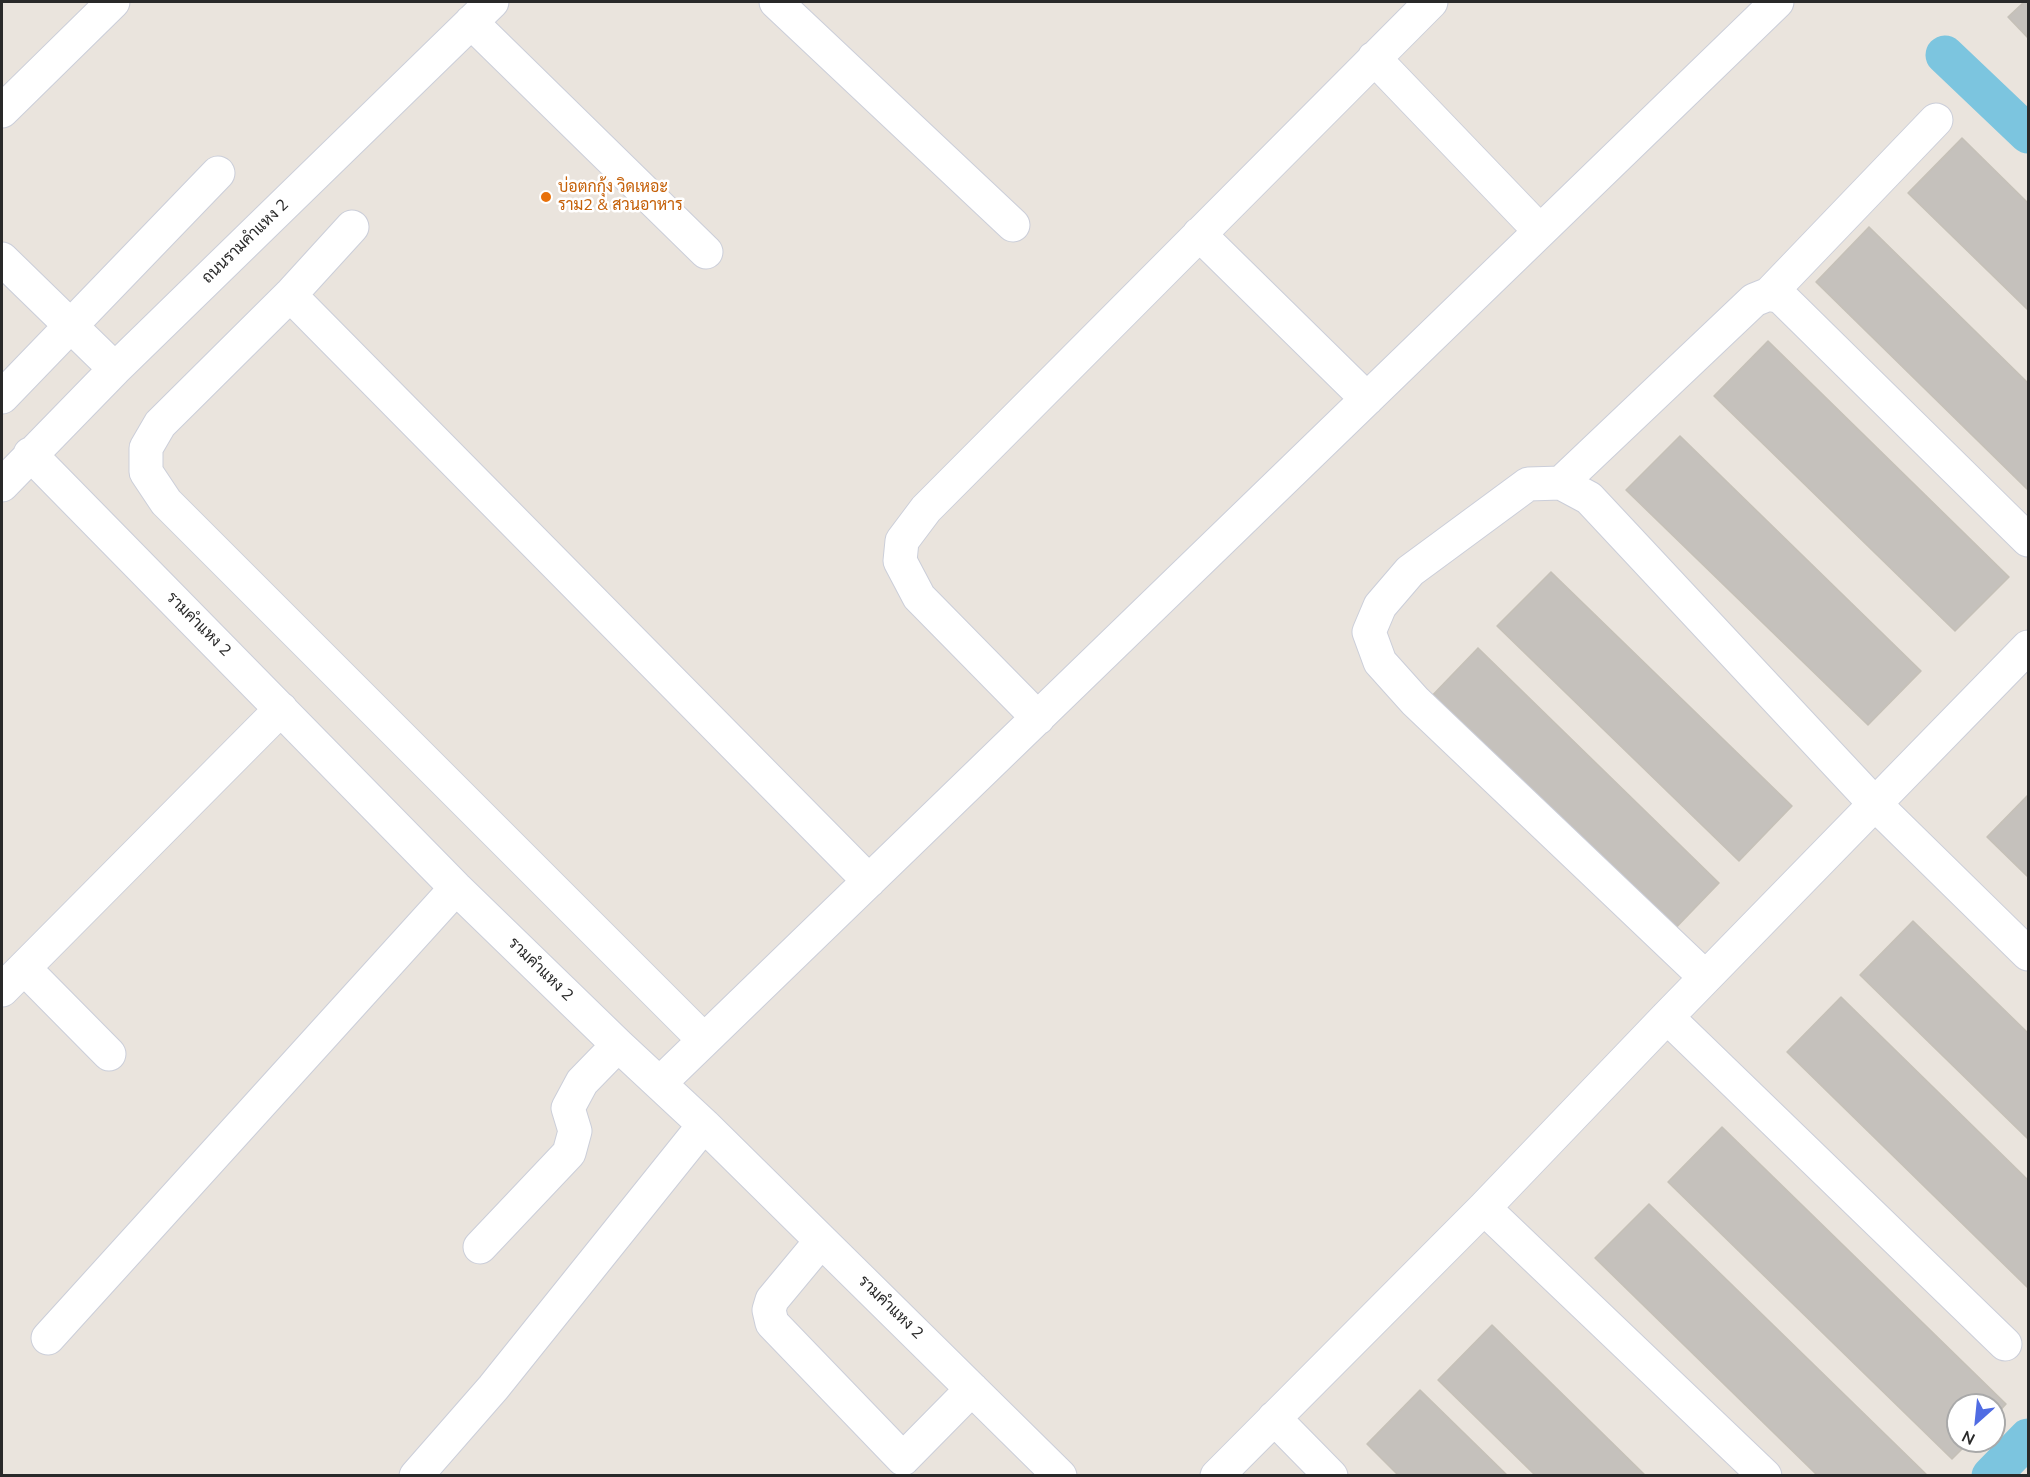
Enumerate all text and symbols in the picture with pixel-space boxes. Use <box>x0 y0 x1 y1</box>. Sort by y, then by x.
place label: บ่อตกกุ้ง วิดเหอะ ราม2 & สวนอาหาร <box>558 178 683 216</box>
marker: บ่อตกกุ้ง วิดเหอะ ราม2 & สวนอาหาร <box>539 190 553 204</box>
street label: ถนนรามคำแหง 2 <box>199 196 293 288</box>
street label: รามคำแหง 2 <box>162 589 234 661</box>
street label: รามคำแหง 2 <box>503 934 577 1006</box>
street label: รามคำแหง 2 <box>853 1272 927 1344</box>
north arrow <box>1946 1393 2006 1453</box>
text: N <box>1958 1425 1979 1450</box>

